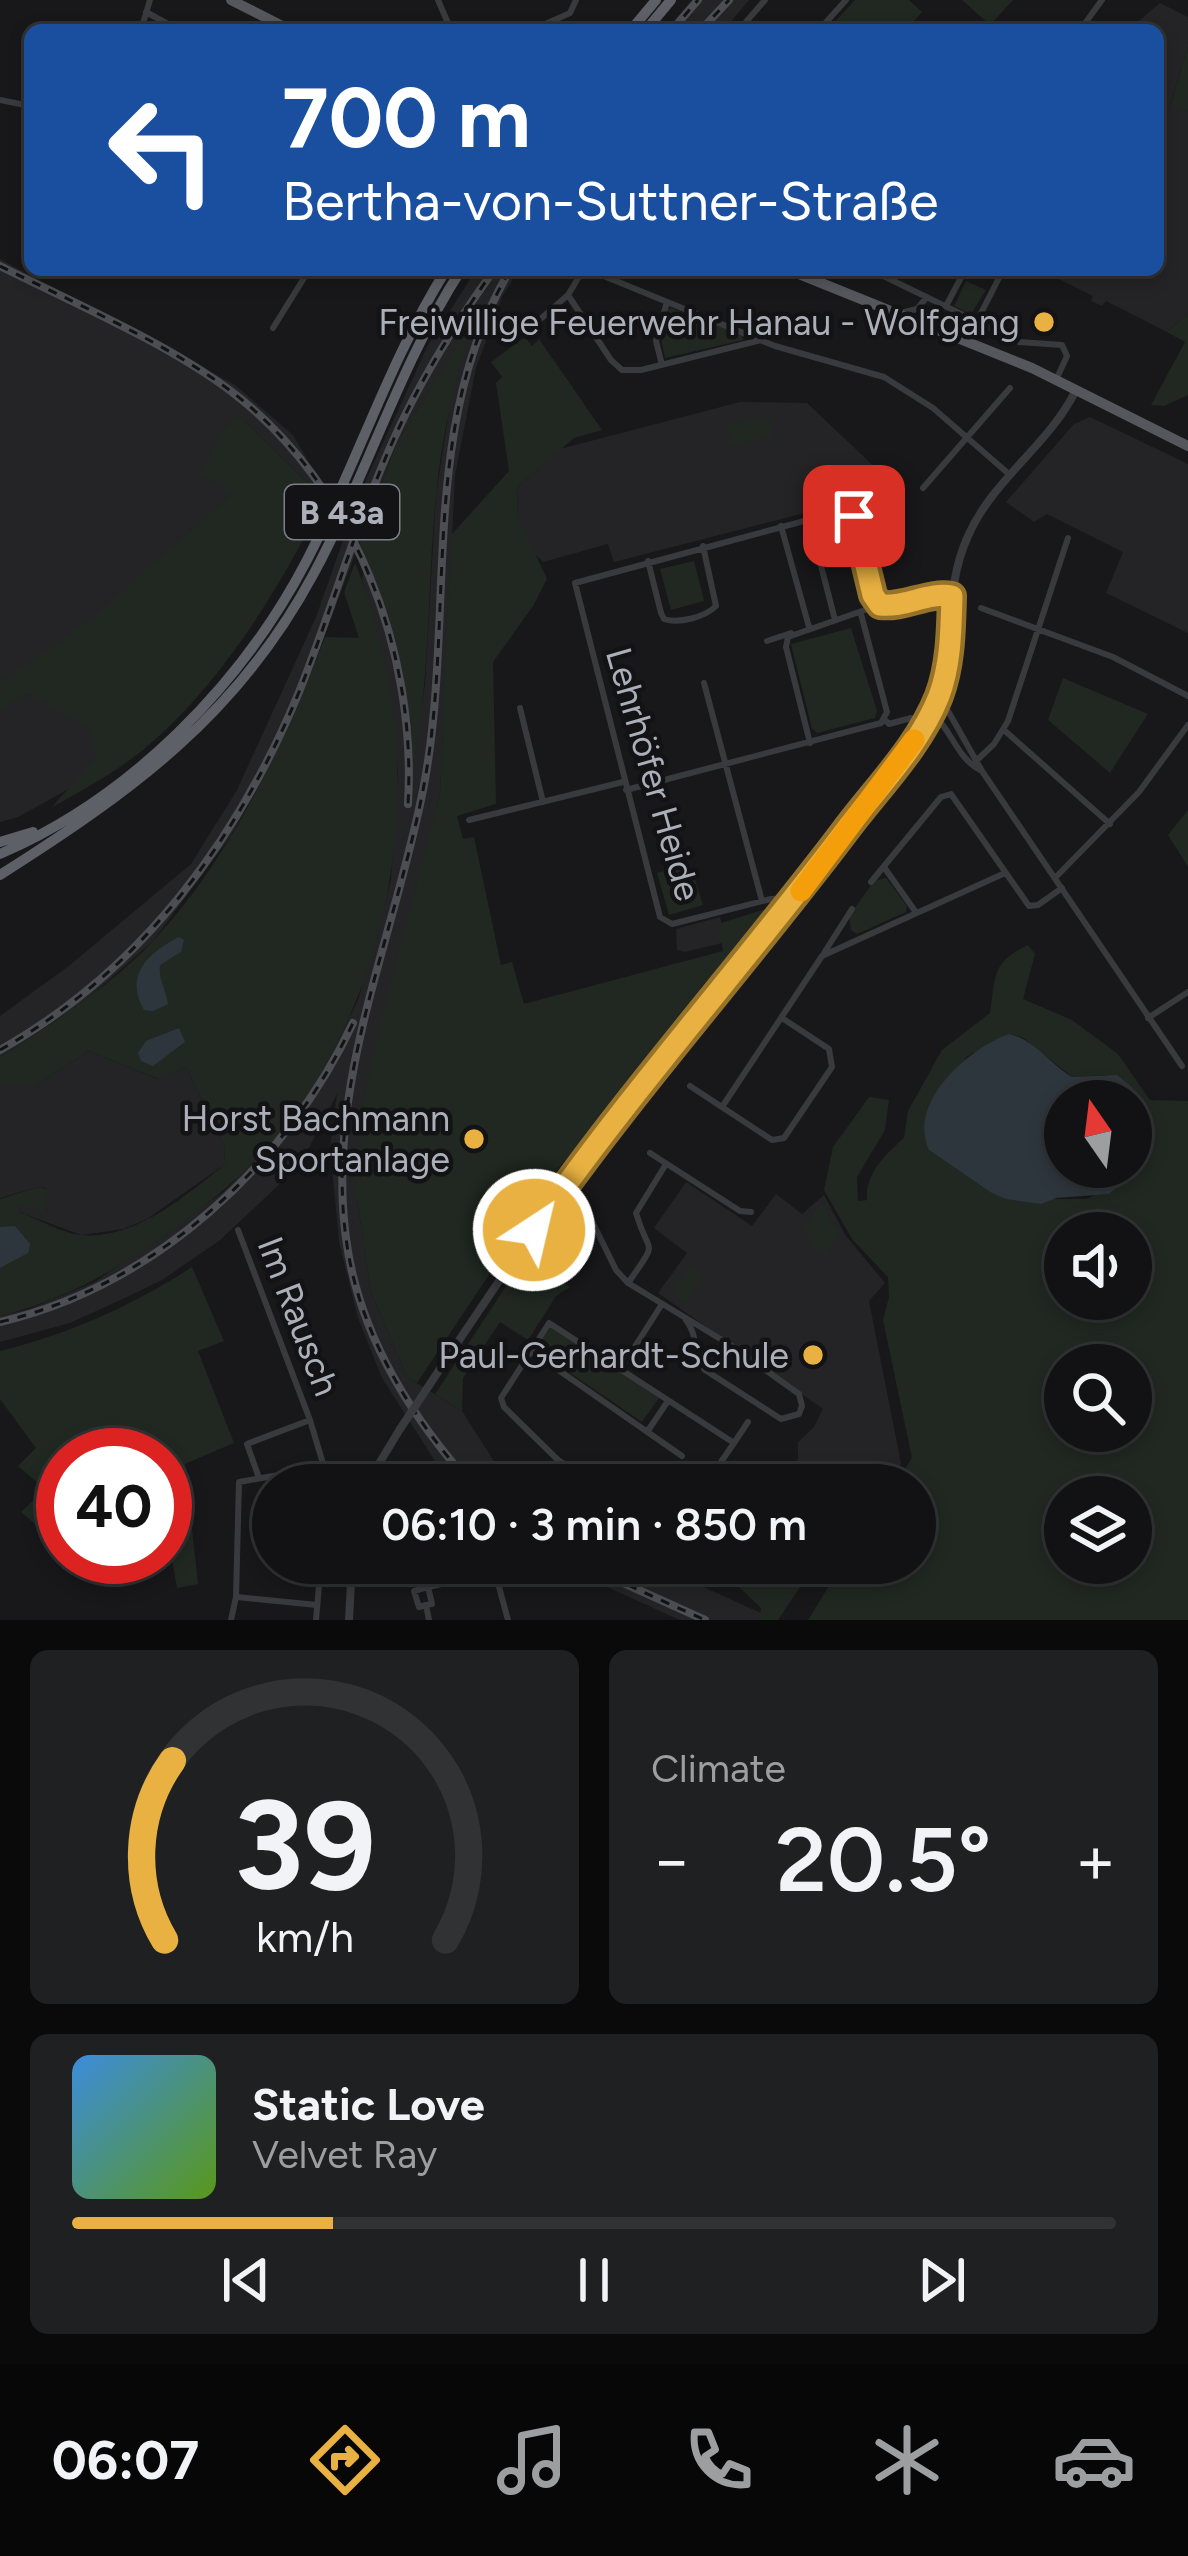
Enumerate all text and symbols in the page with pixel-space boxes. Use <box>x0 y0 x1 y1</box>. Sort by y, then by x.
text: 700 m <box>282 67 531 168</box>
icon: left <box>84 72 240 228</box>
text: Bertha-von-Suttner-Straße <box>282 169 939 234</box>
place label: Freiwillige Feuerwehr Hanau - Wolfgang <box>378 301 1020 344</box>
marker: Freiwillige Feuerwehr Hanau - Wolfgang <box>1031 309 1057 335</box>
pin <box>803 465 905 567</box>
icon: arrive <box>821 483 887 549</box>
road number: B 43a <box>285 485 399 539</box>
street label: Lehrhöfer Heide <box>597 643 710 906</box>
north arrow <box>1044 1080 1152 1188</box>
map controls <box>1044 1080 1152 1584</box>
place label: Horst Bachmann Sportanlage <box>182 1097 450 1181</box>
marker: Horst Bachmann Sportanlage <box>461 1126 487 1152</box>
position arrow <box>471 1167 597 1293</box>
button: sound <box>1044 1212 1152 1320</box>
street label: Im Rausch <box>249 1231 348 1402</box>
place label: Paul-Gerhardt-Schule <box>438 1334 789 1377</box>
marker: Paul-Gerhardt-Schule <box>800 1342 826 1368</box>
button: search <box>1044 1344 1152 1452</box>
speed limit sign: 40 <box>36 1428 192 1584</box>
button: layers <box>1044 1476 1152 1584</box>
text: 06:10 · 3 min · 850 m <box>381 1497 807 1551</box>
text: Climate <box>651 1745 786 1792</box>
text: 39 <box>234 1770 375 1920</box>
text: 20.5° <box>776 1805 992 1914</box>
text: − <box>651 1820 692 1900</box>
text: + <box>1075 1820 1116 1900</box>
text: km/h <box>256 1911 353 1963</box>
text: Static Love <box>252 2077 485 2131</box>
text: Velvet Ray <box>252 2131 437 2178</box>
icon: previous <box>213 2247 279 2313</box>
icon: pause <box>561 2247 627 2313</box>
icon: next <box>909 2247 975 2313</box>
icon: directions <box>303 2418 387 2502</box>
icon: music <box>490 2418 574 2502</box>
icon: phone <box>677 2418 761 2502</box>
icon: climate <box>865 2418 949 2502</box>
icon: car <box>1052 2418 1136 2502</box>
text: 06:07 <box>52 2428 199 2493</box>

